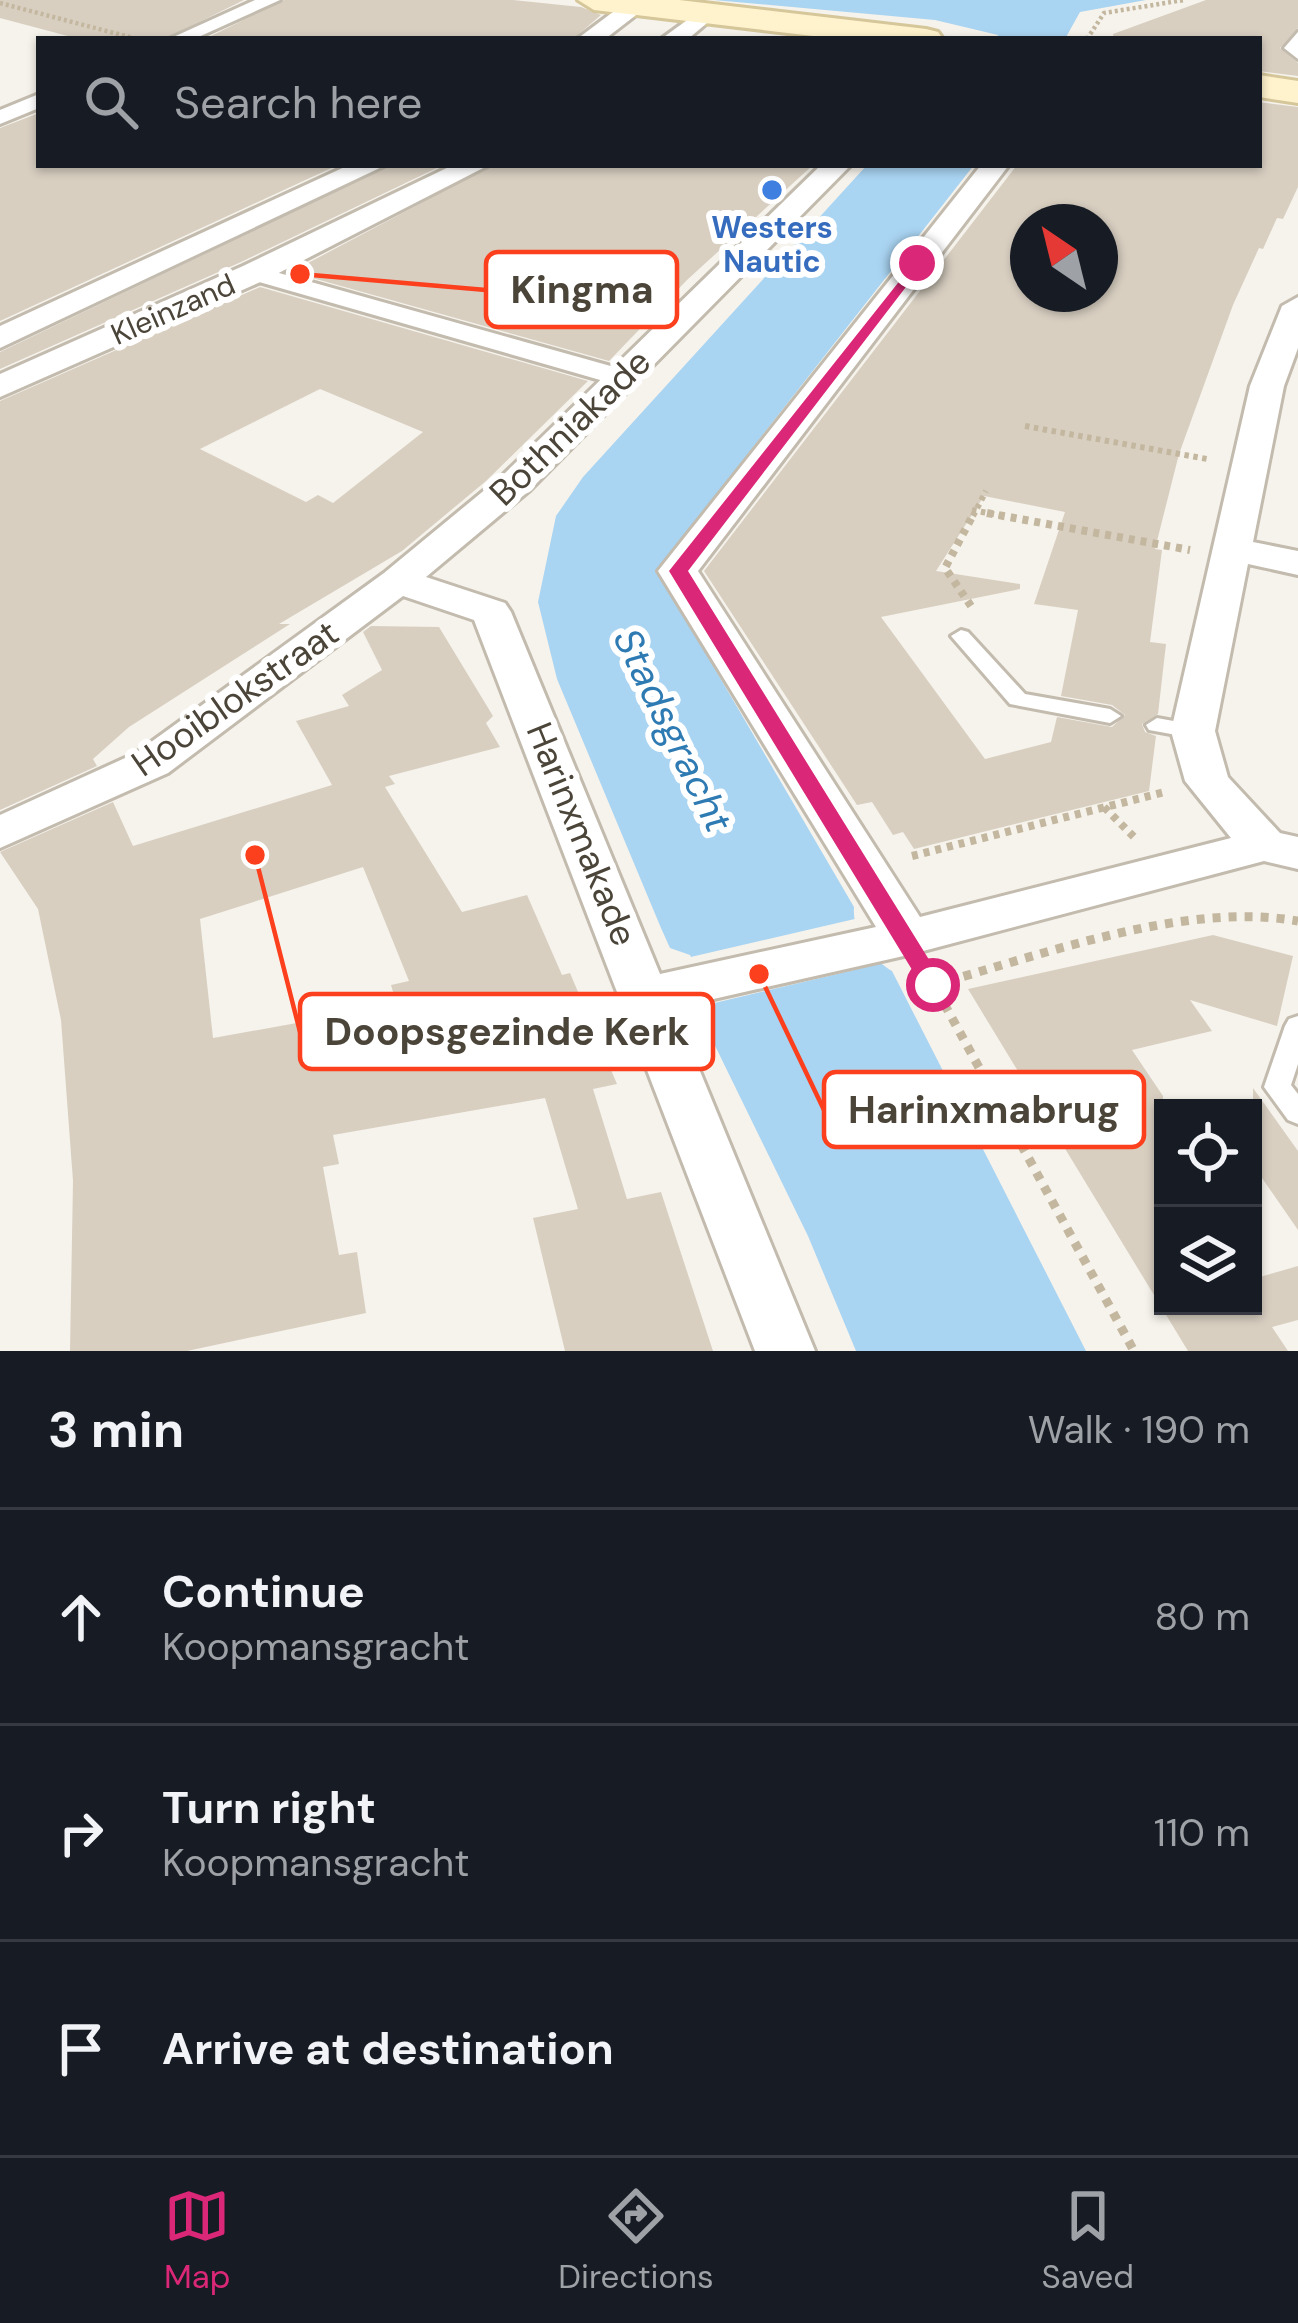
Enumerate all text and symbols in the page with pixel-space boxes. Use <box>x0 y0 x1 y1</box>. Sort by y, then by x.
search box <box>36 36 1262 168</box>
icon: search <box>78 69 144 135</box>
text: Search here <box>174 73 422 132</box>
marker: Westers Nautic <box>759 177 785 203</box>
north arrow <box>1010 204 1118 312</box>
place label: Westers Nautic <box>711 208 833 281</box>
route end <box>890 236 944 290</box>
callout: Kingma <box>486 252 677 327</box>
street label: Kleinzand <box>105 264 241 354</box>
text: Kingma <box>510 264 654 315</box>
street label: Bothniakade <box>479 338 661 516</box>
street label: Hooiblokstraat <box>122 609 348 787</box>
water label: Stadsgracht <box>602 620 745 841</box>
street label: Harinxmakade <box>516 715 648 953</box>
route start <box>906 958 960 1012</box>
callout: Doopsgezinde Kerk <box>300 994 713 1069</box>
text: Doopsgezinde Kerk <box>324 1006 690 1057</box>
callout: Harinxmabrug <box>824 1072 1144 1147</box>
text: Harinxmabrug <box>848 1084 1120 1135</box>
map controls <box>1154 1099 1262 1315</box>
button: locate <box>1154 1099 1262 1207</box>
button: layers <box>1154 1207 1262 1315</box>
text: 3 min <box>48 1396 184 1463</box>
text: Walk · 190 m <box>1028 1404 1250 1455</box>
text: Continue <box>162 1562 365 1621</box>
icon: ahead <box>48 1584 114 1650</box>
text: 80 m <box>1154 1591 1250 1642</box>
text: Koopmansgracht <box>162 1621 470 1672</box>
text: Turn right <box>162 1778 376 1837</box>
icon: right <box>48 1800 114 1866</box>
text: 110 m <box>1154 1807 1250 1858</box>
text: Koopmansgracht <box>162 1837 470 1888</box>
icon: arrive <box>48 2016 114 2082</box>
text: Arrive at destination <box>162 2019 614 2078</box>
tab: Map <box>164 2183 230 2298</box>
tab: Directions <box>558 2183 714 2298</box>
tab: Saved <box>1042 2183 1134 2298</box>

